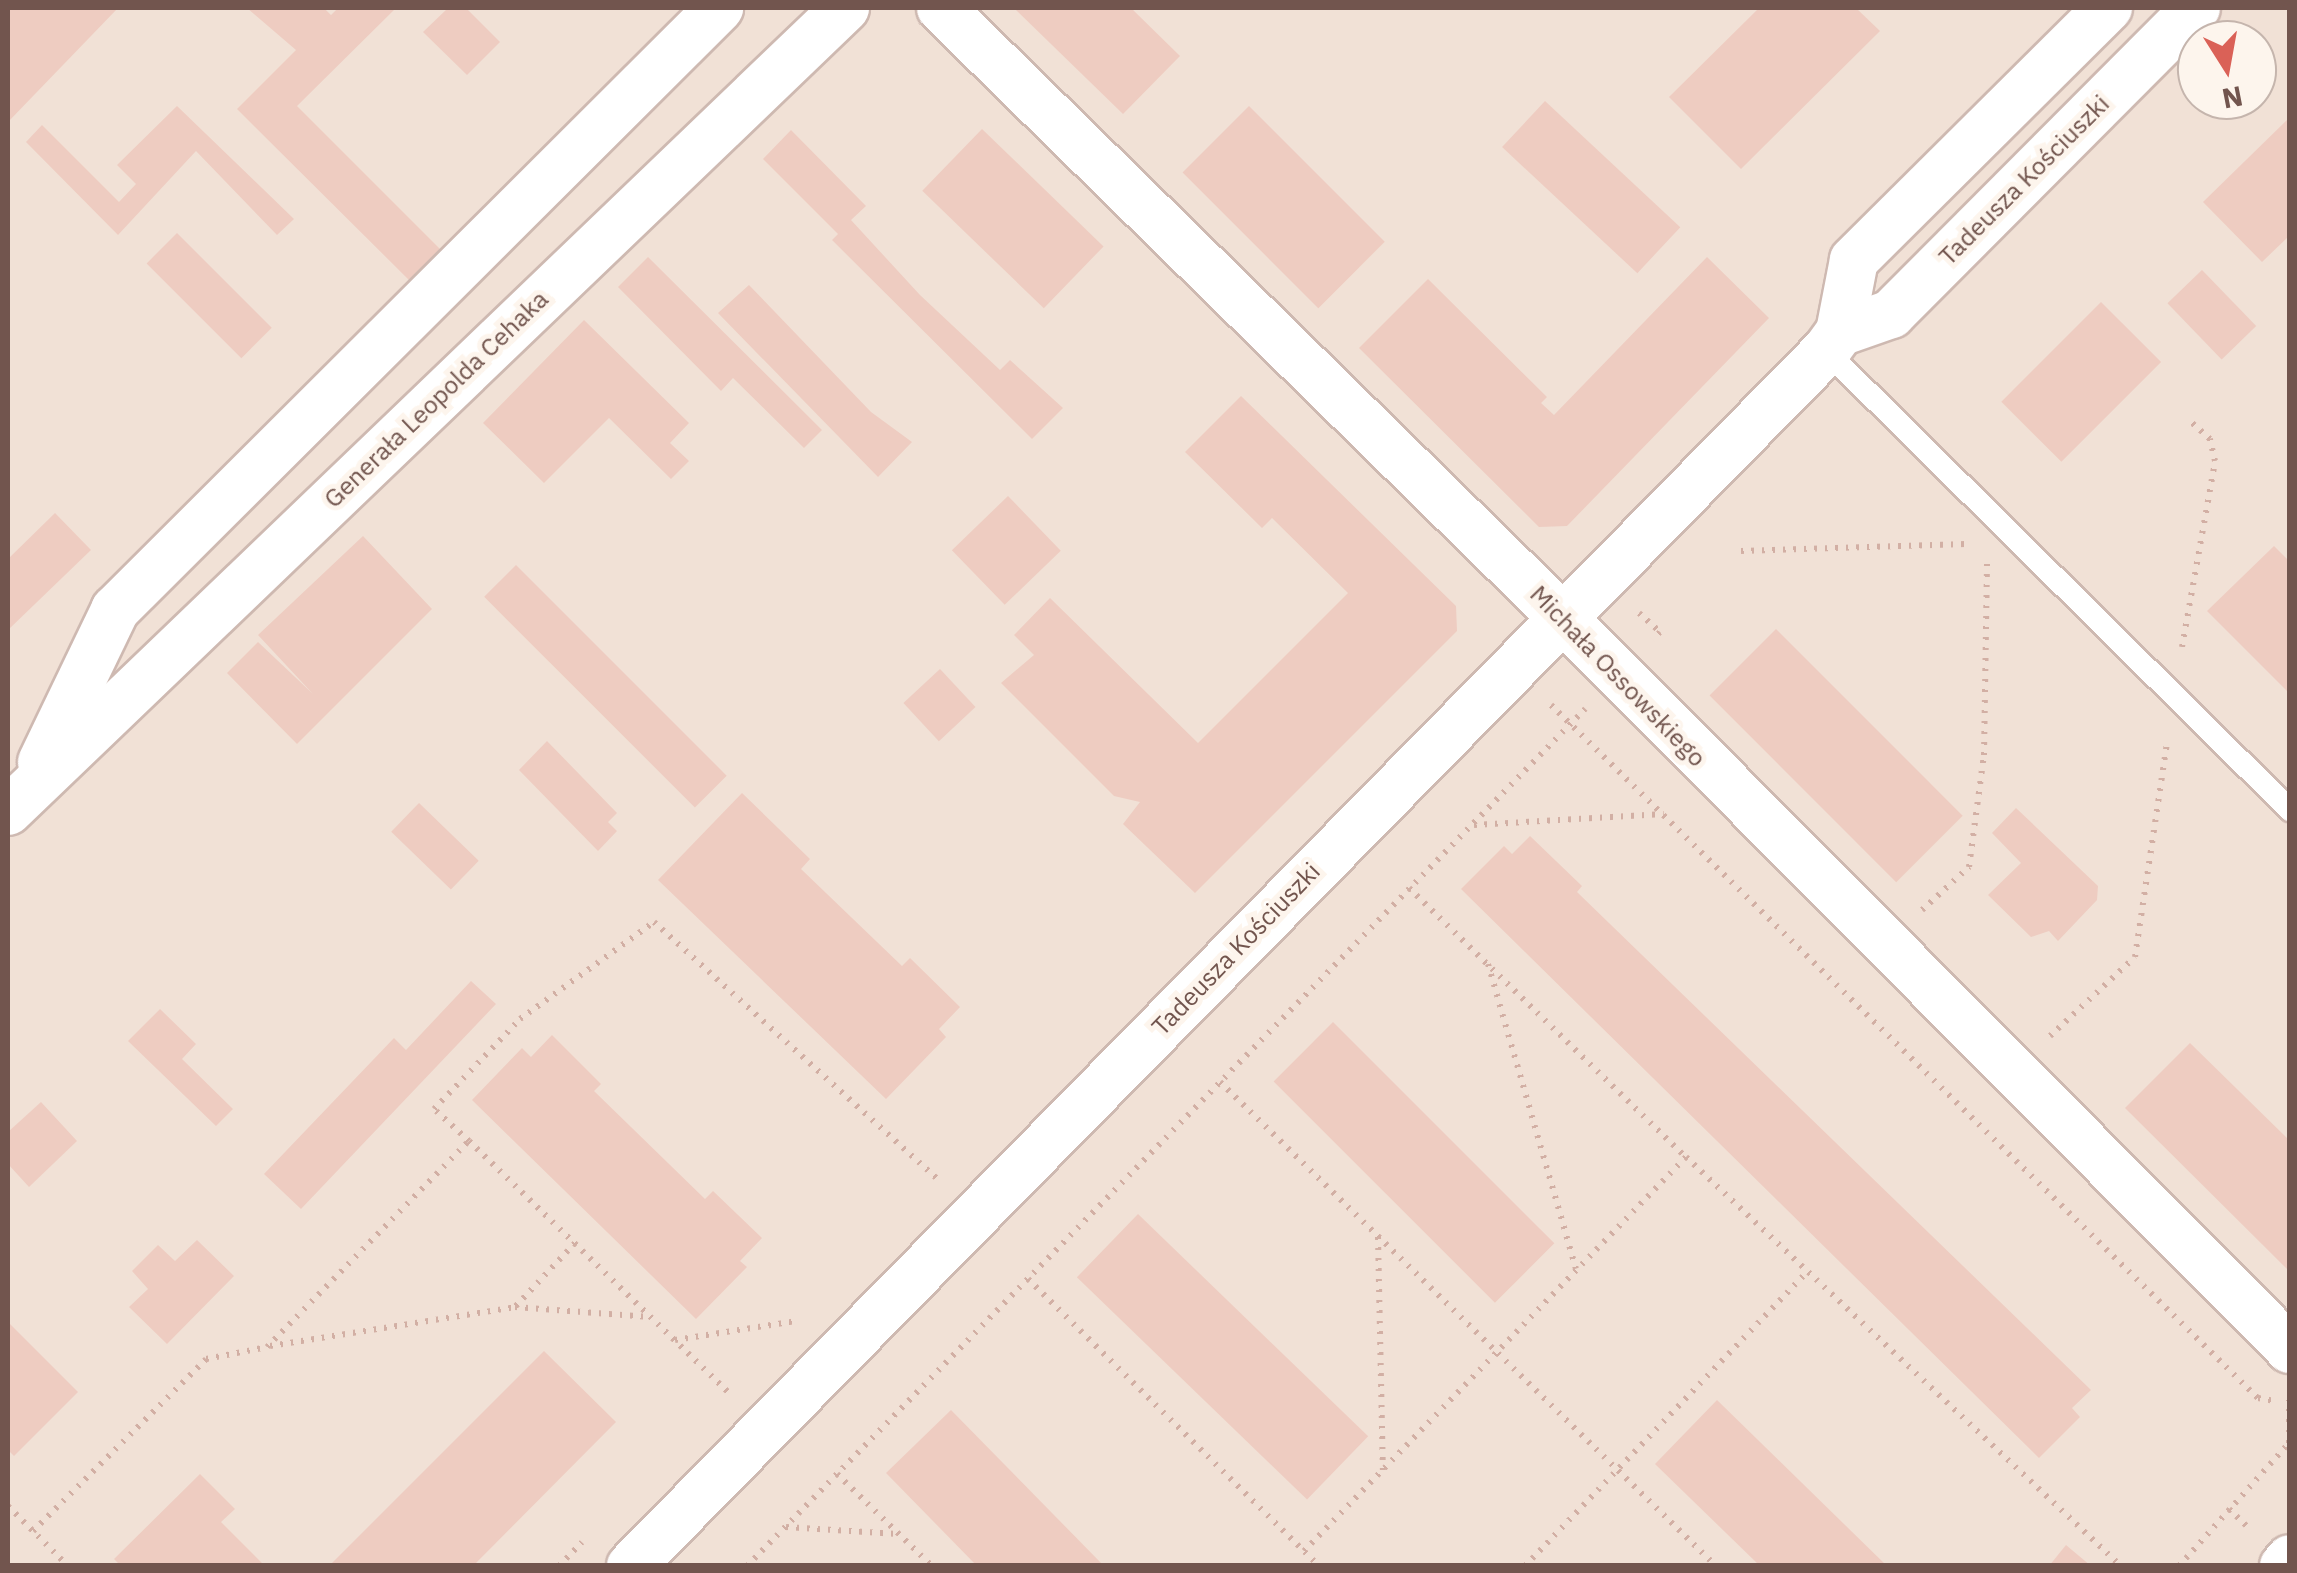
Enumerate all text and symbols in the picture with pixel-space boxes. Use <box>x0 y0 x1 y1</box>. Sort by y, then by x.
north arrow <box>2177 20 2277 120</box>
text: N <box>2219 78 2246 118</box>
street label: Tadeusza Kościuszki <box>1933 89 2115 271</box>
street label: Generała Leopolda Cehaka <box>318 284 554 514</box>
street label: Michała Ossowskiego <box>1524 579 1712 773</box>
street label: Tadeusza Kościuszki <box>1146 856 1326 1042</box>

